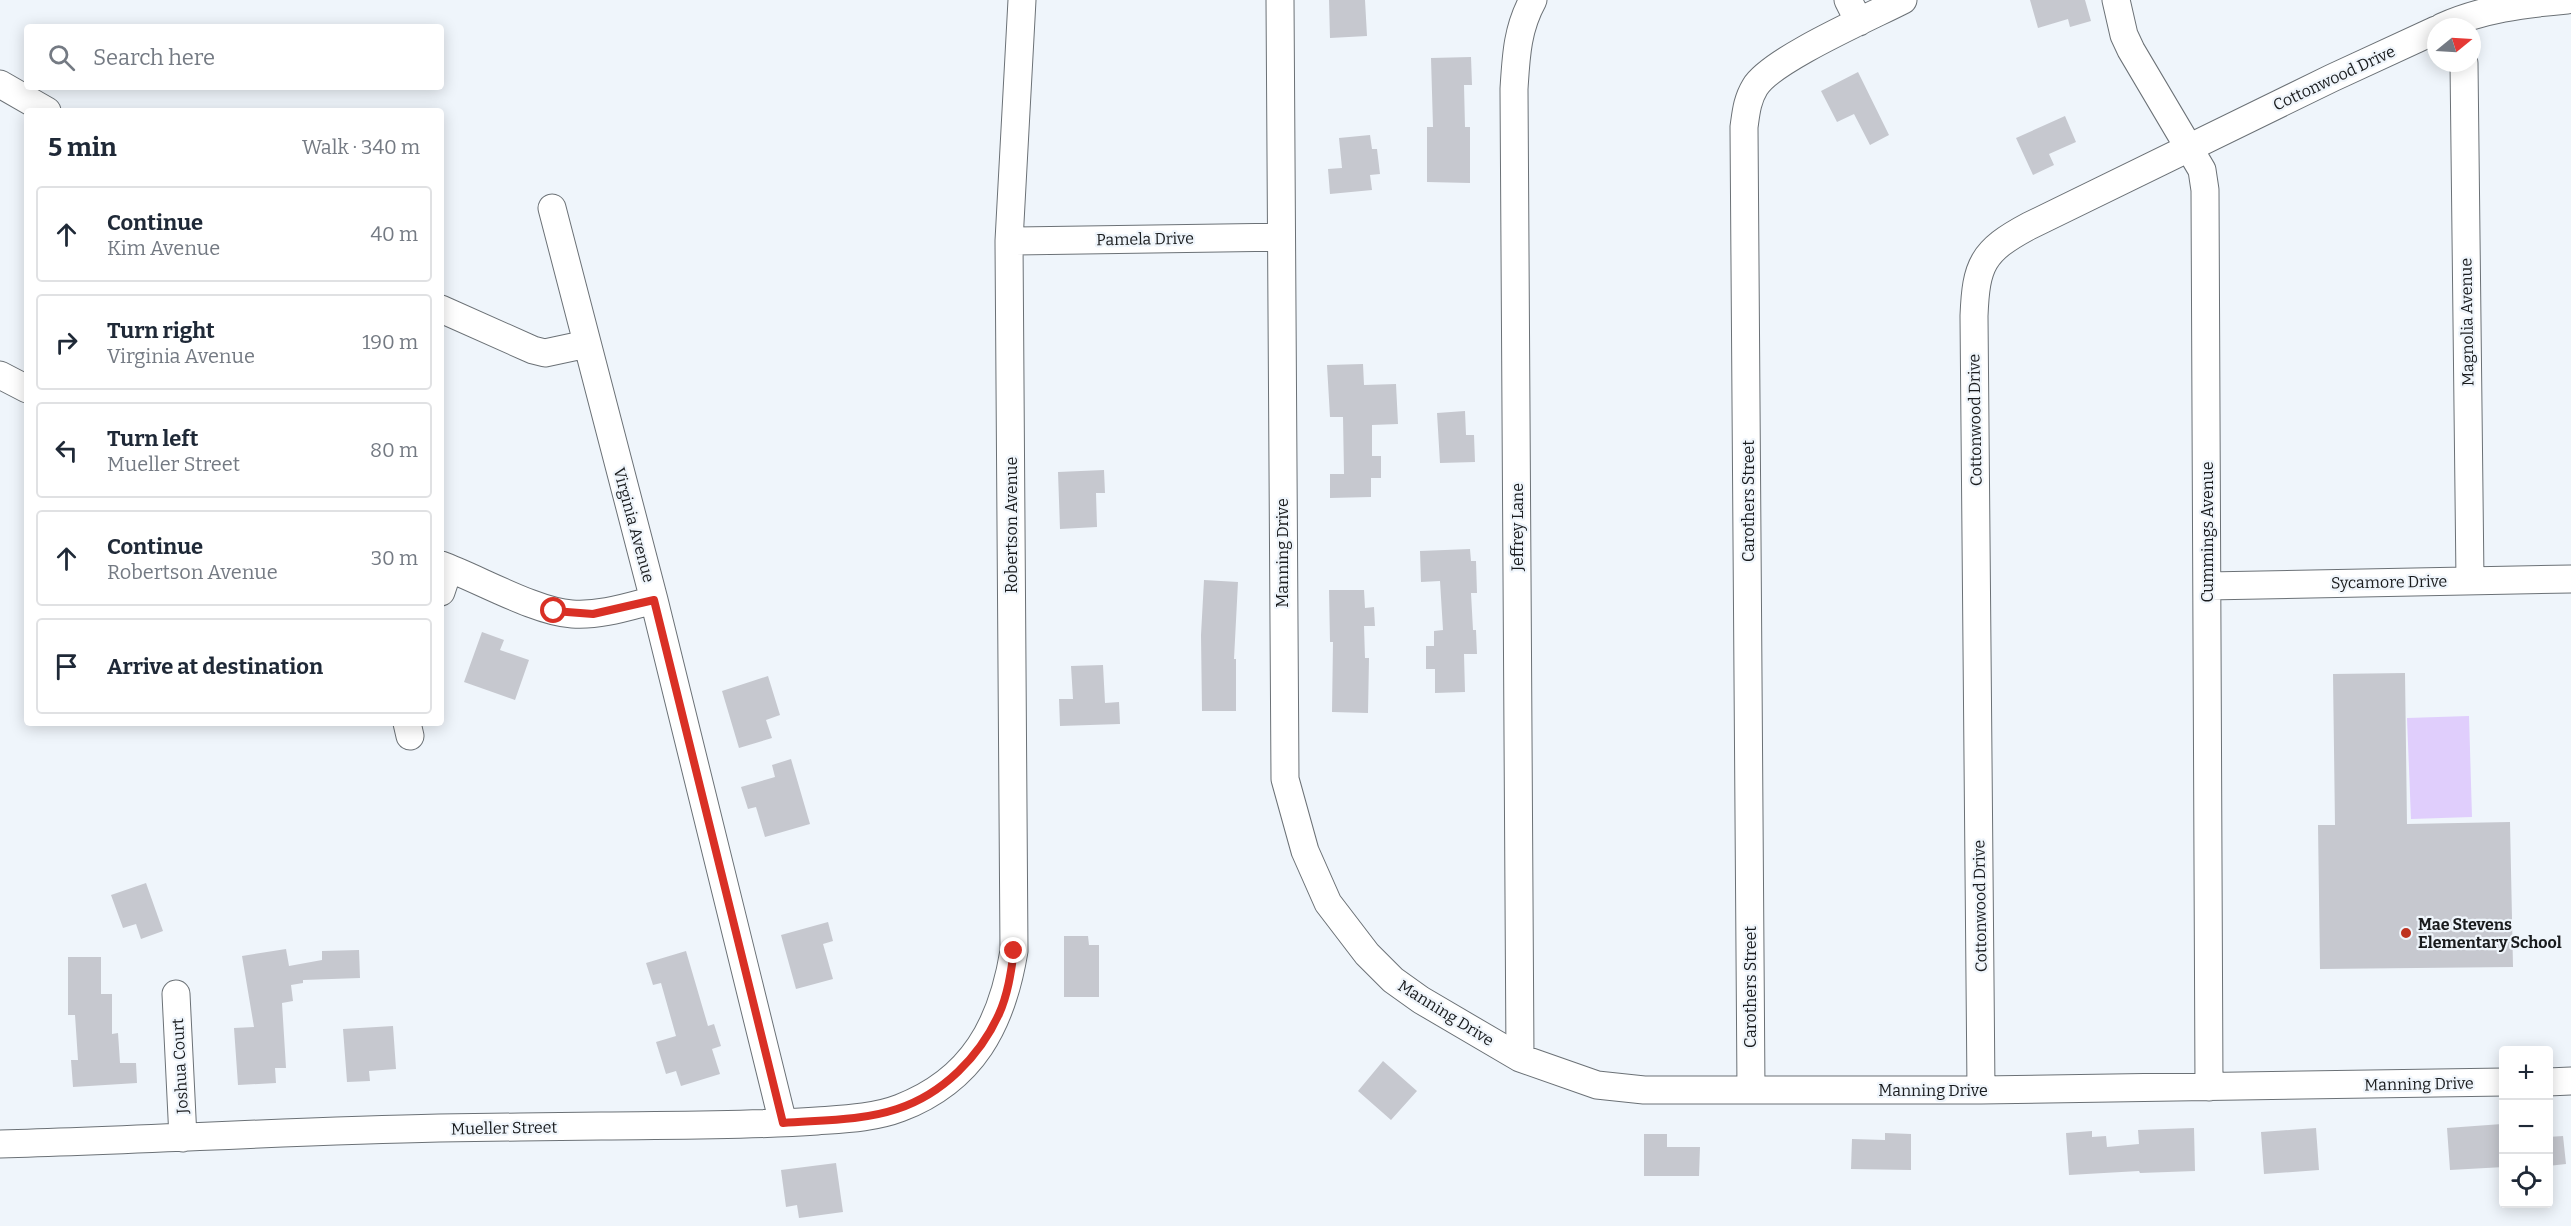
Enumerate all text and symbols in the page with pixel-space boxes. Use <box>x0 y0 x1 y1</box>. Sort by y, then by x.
north arrow <box>2427 18 2481 72</box>
search box <box>24 24 444 90</box>
icon: search <box>45 41 78 74</box>
street label: Cottonwood Drive <box>2270 41 2398 115</box>
text: Search here <box>93 44 215 71</box>
text: 5 min <box>48 132 117 163</box>
text: Walk · 340 m <box>302 135 420 159</box>
text: Continue <box>107 209 203 236</box>
icon: ahead <box>50 218 83 251</box>
text: 40 m <box>370 222 418 246</box>
street label: Pamela Drive <box>1096 229 1194 249</box>
text: Kim Avenue <box>107 236 220 260</box>
street label: Magnolia Avenue <box>2456 258 2478 386</box>
text: Turn right <box>107 317 215 344</box>
icon: right <box>50 326 83 359</box>
text: 190 m <box>362 330 418 354</box>
text: Virginia Avenue <box>107 344 255 368</box>
street label: Cottonwood Drive <box>1964 354 1986 486</box>
text: Turn left <box>107 425 199 452</box>
icon: left <box>50 434 83 467</box>
text: 80 m <box>370 438 418 462</box>
street label: Carothers Street <box>1739 440 1758 562</box>
text: Mueller Street <box>107 452 240 476</box>
street label: Robertson Avenue <box>1002 457 1021 593</box>
street label: Cummings Avenue <box>2198 461 2217 603</box>
street label: Virginia Avenue <box>610 465 658 585</box>
street label: Jeffrey Lane <box>1508 483 1527 572</box>
street label: Manning Drive <box>1273 498 1292 608</box>
text: Continue <box>107 533 203 560</box>
icon: ahead <box>50 542 83 575</box>
text: 30 m <box>371 546 418 570</box>
text: Robertson Avenue <box>107 560 278 584</box>
street label: Sycamore Drive <box>2331 571 2447 593</box>
route start <box>540 597 566 623</box>
icon: arrive <box>50 650 83 683</box>
text: Arrive at destination <box>107 653 323 680</box>
street label: Cottonwood Drive <box>1969 840 1991 972</box>
place label: Mae Stevens Elementary School <box>2418 915 2562 952</box>
street label: Carothers Street <box>1741 926 1760 1048</box>
marker: Mae Stevens Elementary School <box>2399 926 2413 940</box>
route end <box>1000 937 1026 963</box>
street label: Manning Drive <box>1395 976 1497 1050</box>
street label: Joshua Court <box>168 1018 192 1115</box>
map controls <box>2499 1046 2553 1208</box>
button: + <box>2499 1046 2553 1100</box>
street label: Manning Drive <box>2364 1074 2474 1094</box>
street label: Manning Drive <box>1878 1081 1988 1100</box>
button: − <box>2499 1100 2553 1154</box>
street label: Mueller Street <box>451 1118 558 1138</box>
button: locate <box>2499 1154 2553 1208</box>

